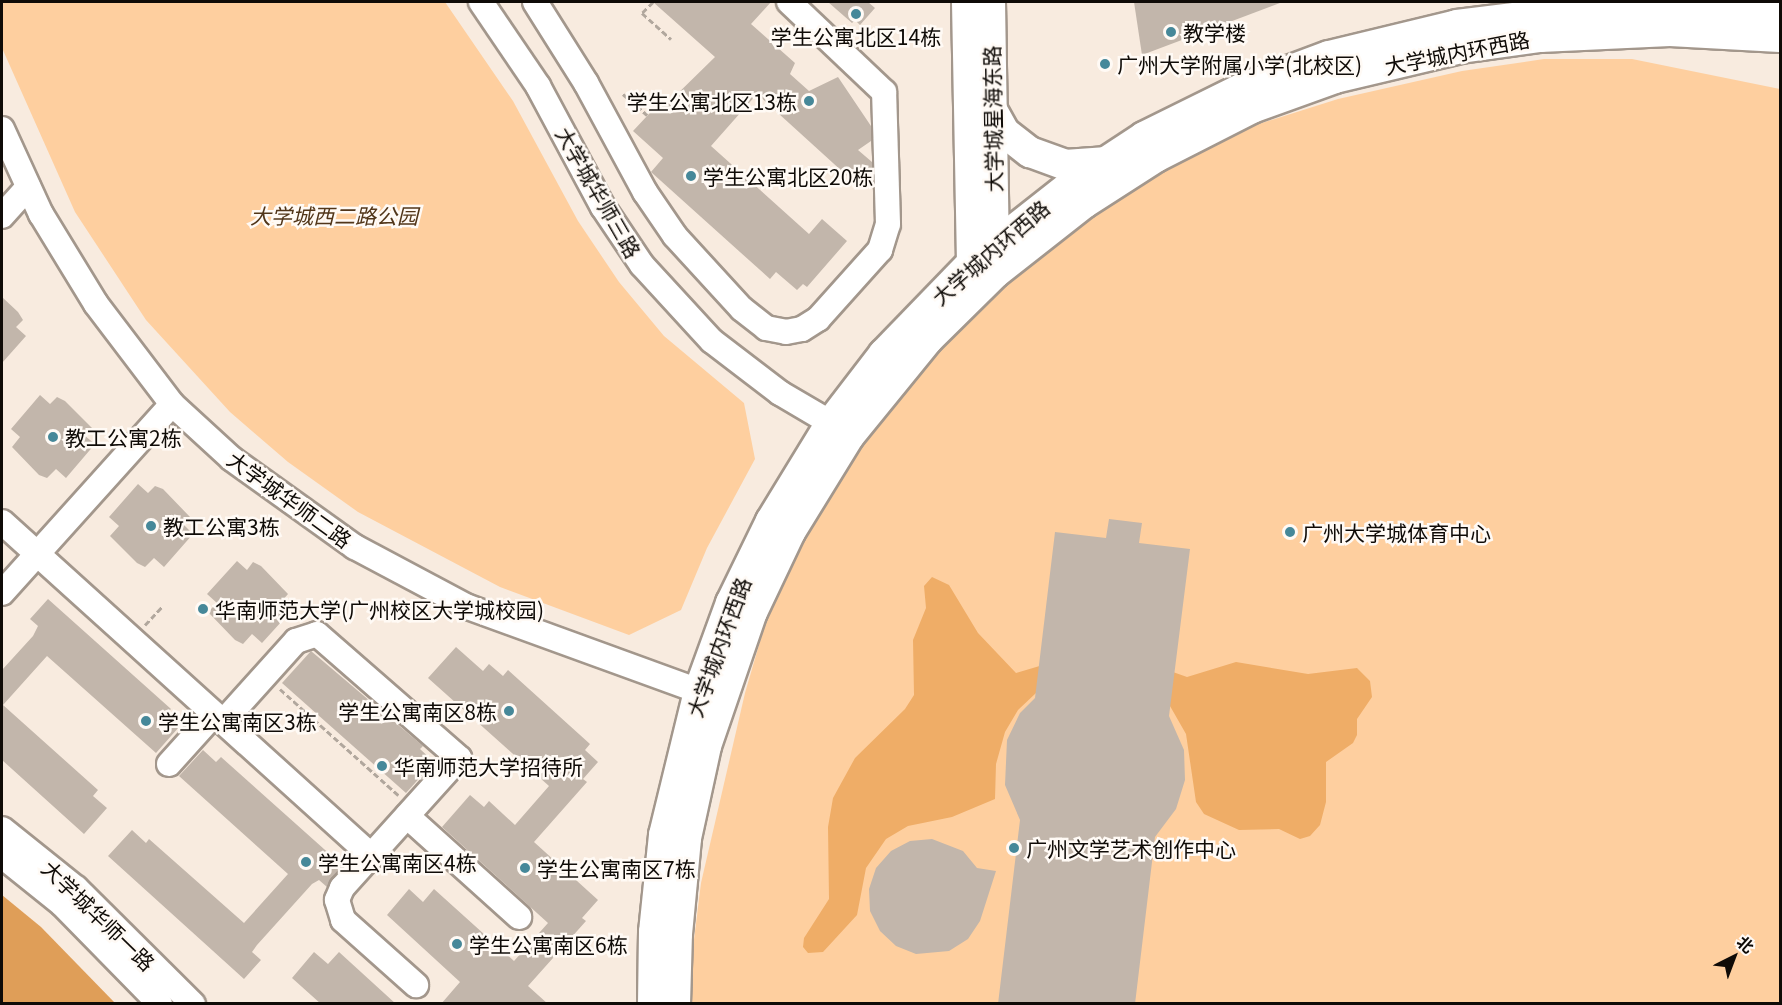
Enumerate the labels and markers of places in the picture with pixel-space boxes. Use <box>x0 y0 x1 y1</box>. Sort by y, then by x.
marker: 学生公寓北区14栋 <box>849 7 863 21</box>
place label: 教学楼 <box>1183 19 1246 45</box>
place label: 学生公寓北区14栋 <box>771 23 941 49</box>
marker: 教学楼 <box>1164 25 1178 39</box>
place label: 广州大学附属小学(北校区) <box>1117 51 1362 77</box>
marker: 广州大学附属小学(北校区) <box>1098 57 1112 71</box>
place label: 学生公寓北区13栋 <box>627 88 797 114</box>
marker: 学生公寓北区13栋 <box>802 94 816 108</box>
place label: 学生公寓北区20栋 <box>703 163 873 189</box>
marker: 学生公寓北区20栋 <box>684 169 698 183</box>
place label: 教工公寓2栋 <box>65 424 182 450</box>
marker: 教工公寓2栋 <box>46 430 60 444</box>
place label: 教工公寓3栋 <box>163 513 280 539</box>
marker: 教工公寓3栋 <box>144 519 158 533</box>
place label: 广州大学城体育中心 <box>1302 519 1491 545</box>
marker: 广州大学城体育中心 <box>1283 525 1297 539</box>
place label: 华南师范大学(广州校区大学城校园) <box>215 596 544 622</box>
marker: 华南师范大学(广州校区大学城校园) <box>196 602 210 616</box>
place label: 学生公寓南区8栋 <box>338 698 497 724</box>
marker: 学生公寓南区8栋 <box>502 704 516 718</box>
place label: 学生公寓南区3栋 <box>158 708 317 734</box>
marker: 学生公寓南区3栋 <box>139 714 153 728</box>
place label: 华南师范大学招待所 <box>394 753 583 779</box>
marker: 华南师范大学招待所 <box>375 759 389 773</box>
place label: 广州文学艺术创作中心 <box>1026 835 1236 861</box>
marker: 广州文学艺术创作中心 <box>1007 841 1021 855</box>
place label: 学生公寓南区4栋 <box>318 849 477 875</box>
marker: 学生公寓南区4栋 <box>299 855 313 869</box>
place label: 学生公寓南区7栋 <box>537 855 696 881</box>
marker: 学生公寓南区7栋 <box>518 861 532 875</box>
place label: 学生公寓南区6栋 <box>469 931 628 957</box>
marker: 学生公寓南区6栋 <box>450 937 464 951</box>

